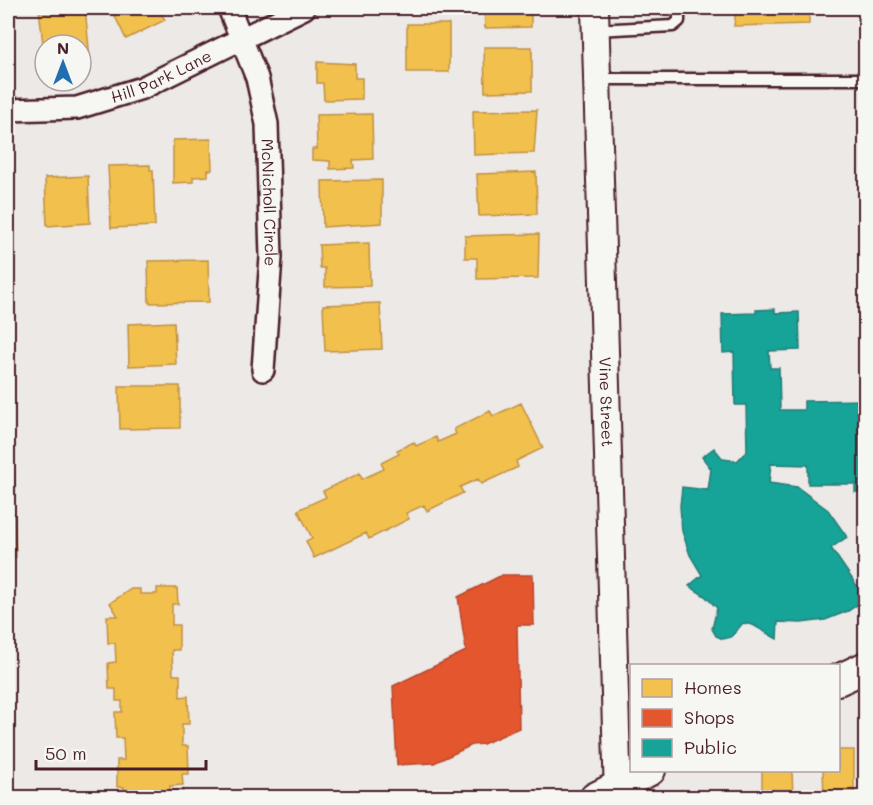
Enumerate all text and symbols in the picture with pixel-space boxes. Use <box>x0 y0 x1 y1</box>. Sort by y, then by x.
north arrow <box>33 33 93 93</box>
text: N <box>57 37 69 58</box>
street label: Hill Park Lane <box>108 44 215 107</box>
street label: McNicholl Circle <box>257 138 282 267</box>
street label: Vine Street <box>595 356 619 447</box>
legend <box>630 664 840 772</box>
text: Homes <box>684 675 742 699</box>
text: Shops <box>684 705 735 729</box>
scale bar <box>36 733 206 771</box>
text: Public <box>684 735 737 759</box>
text: 50 m <box>45 741 87 765</box>

